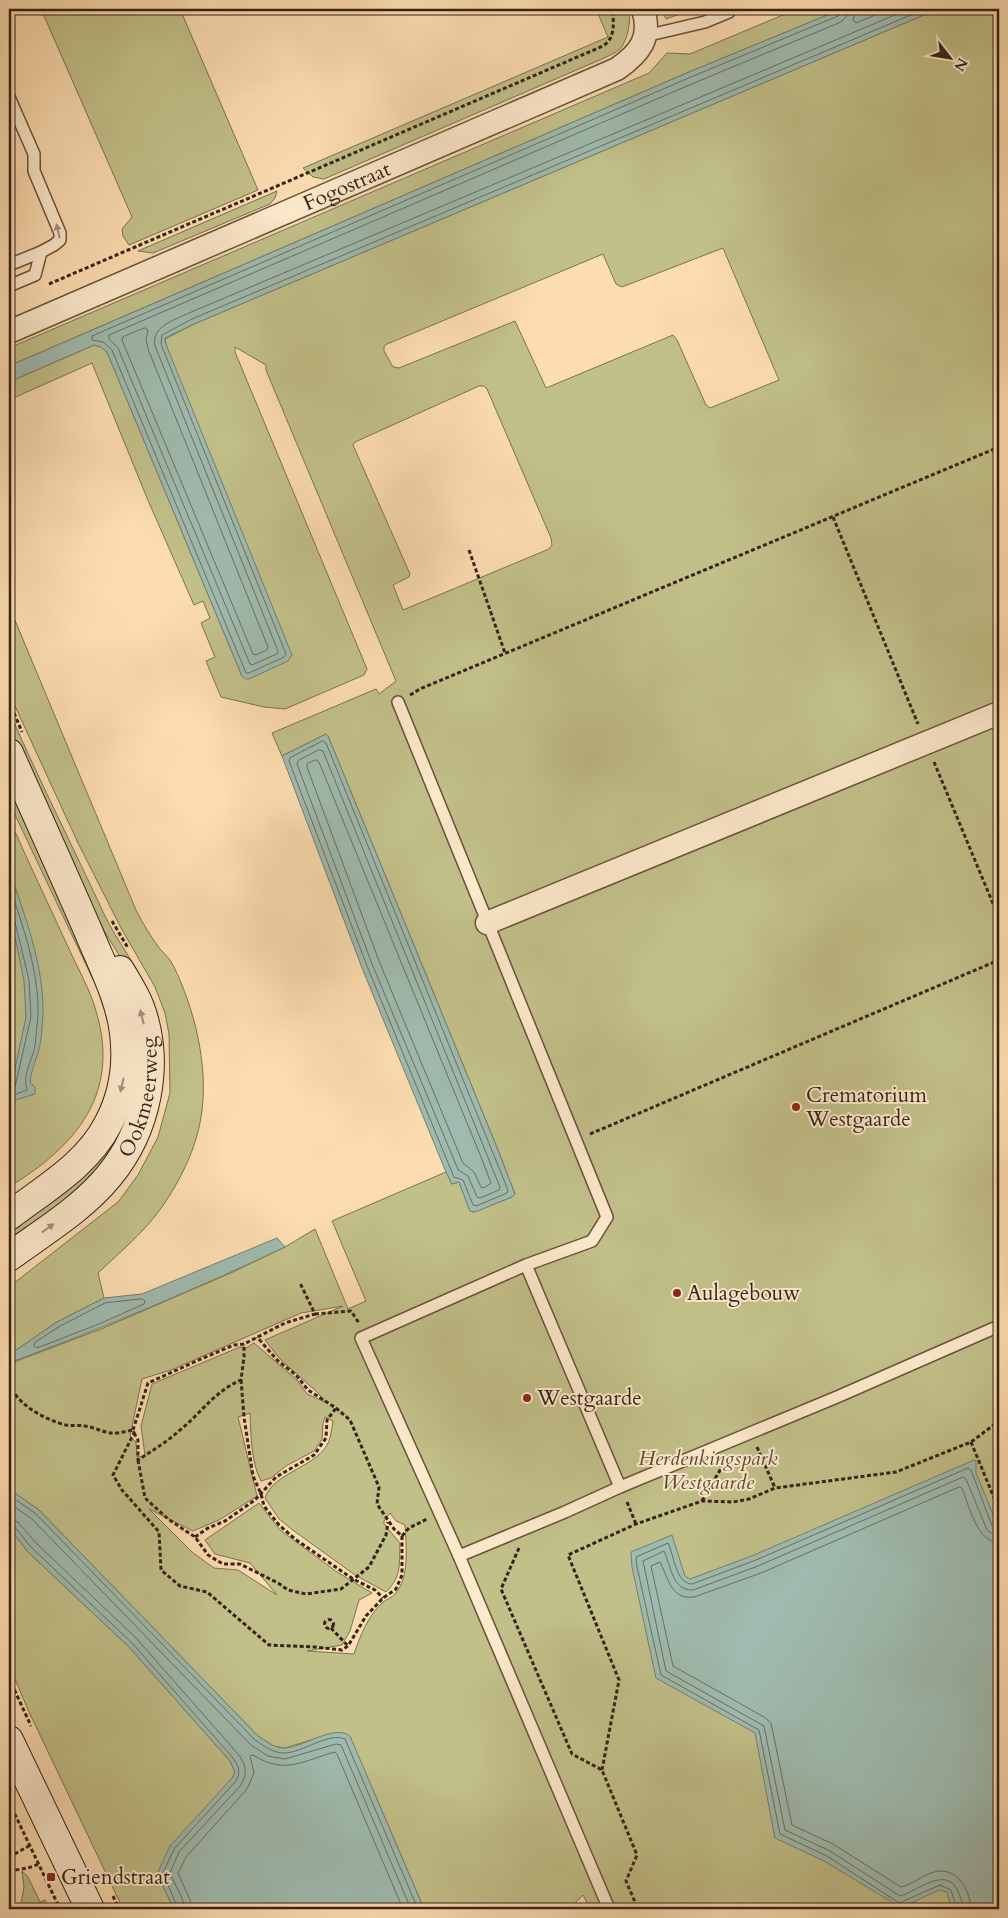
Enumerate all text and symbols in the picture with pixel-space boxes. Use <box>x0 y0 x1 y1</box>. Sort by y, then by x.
north arrow <box>926 32 976 82</box>
text: N <box>949 54 972 75</box>
street label: Fogostraat <box>299 155 396 218</box>
one-way arrow <box>54 223 62 239</box>
one-way arrow <box>138 1009 146 1024</box>
street label: Ookmeerweg <box>111 1035 165 1163</box>
one-way arrow <box>118 1078 126 1093</box>
place label: Crematorium Westgaarde <box>805 1081 927 1134</box>
marker: Crematorium Westgaarde <box>790 1101 802 1113</box>
one-way arrow <box>41 1223 55 1233</box>
place label: Aulagebouw <box>687 1279 800 1308</box>
marker: Aulagebouw <box>671 1287 683 1299</box>
place label: Westgaarde <box>536 1384 642 1413</box>
marker: Westgaarde <box>521 1392 533 1404</box>
park label: Herdenkingspark Westgaarde <box>638 1444 778 1497</box>
place label: Griendstraat <box>61 1863 170 1892</box>
marker: Griendstraat <box>45 1871 57 1883</box>

